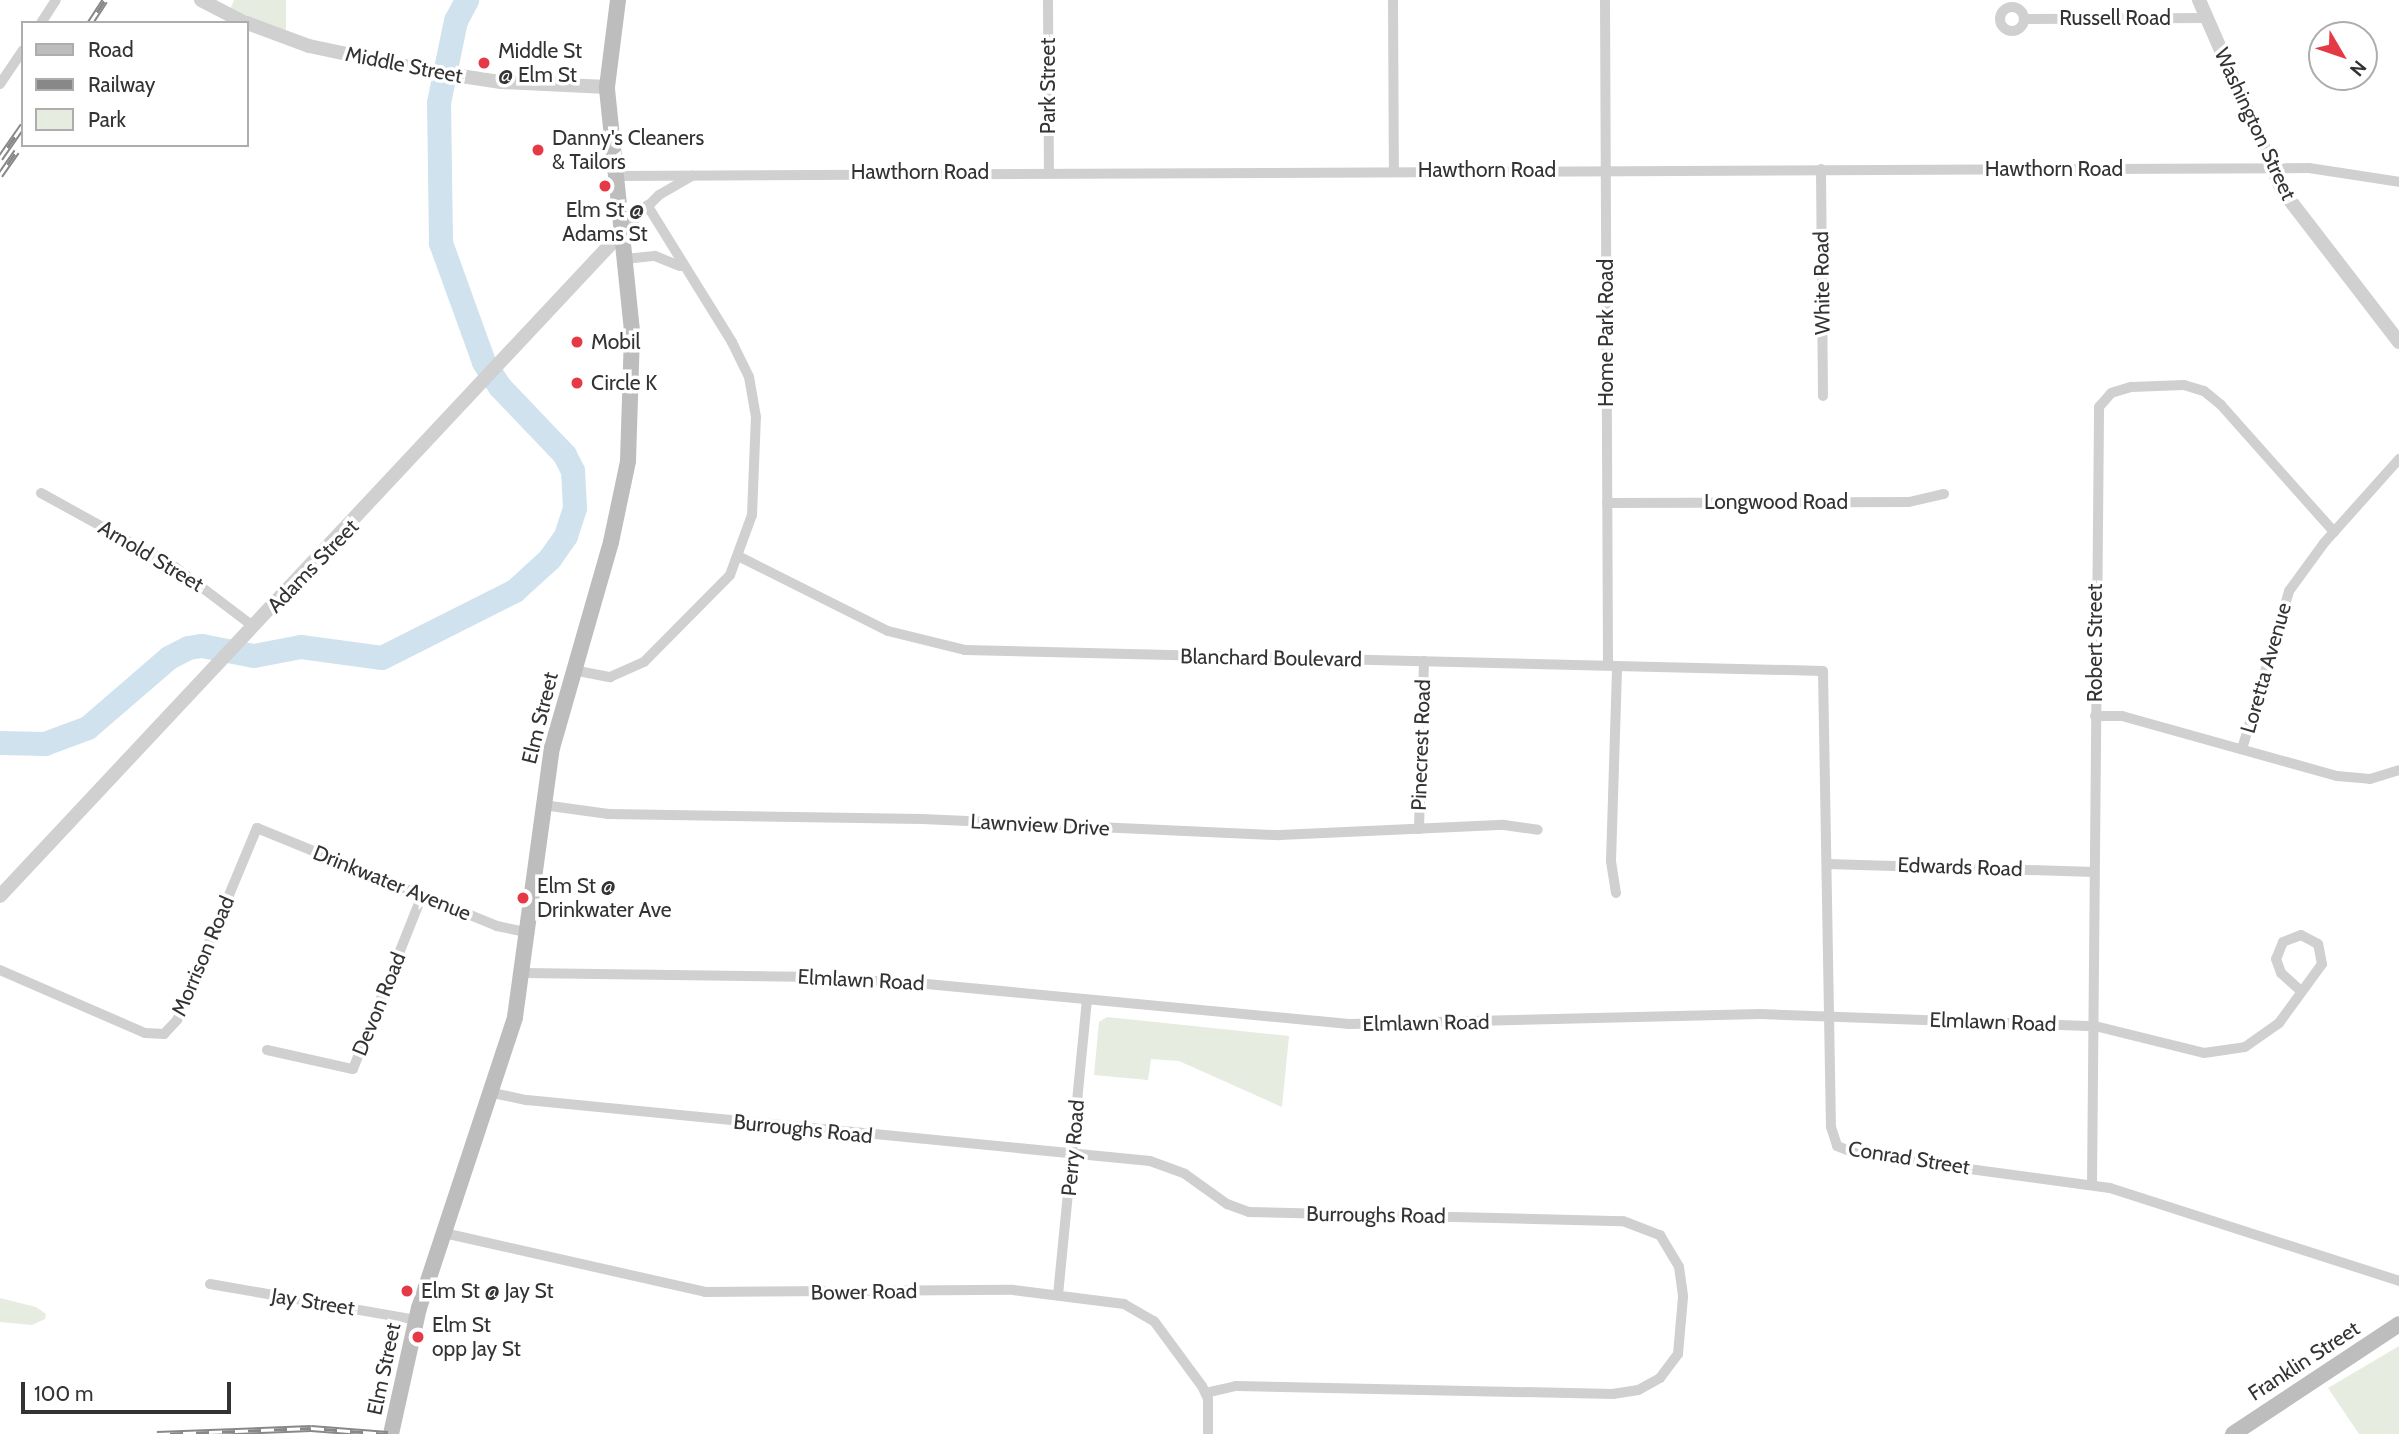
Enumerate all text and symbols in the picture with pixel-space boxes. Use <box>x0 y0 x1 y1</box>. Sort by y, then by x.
street label: Russell Road <box>2059 5 2171 31</box>
legend <box>21 21 248 147</box>
north arrow <box>2308 21 2378 91</box>
text: Road <box>88 37 134 62</box>
place label: Middle St @ Elm St <box>498 38 582 88</box>
street label: Park Street <box>1035 38 1061 134</box>
street label: Middle Street <box>343 41 465 89</box>
street label: Washington Street <box>2209 44 2301 204</box>
marker: Middle St @ Elm St <box>476 55 492 71</box>
text: N <box>2345 56 2371 81</box>
text: Railway <box>88 72 155 97</box>
text: Park <box>88 107 126 132</box>
place label: Danny's Cleaners & Tailors <box>552 125 704 175</box>
marker: Danny's Cleaners & Tailors <box>530 142 546 158</box>
street label: Hawthorn Road <box>1985 156 2123 182</box>
street label: Hawthorn Road <box>1418 157 1556 183</box>
street label: Hawthorn Road <box>851 159 989 185</box>
marker: Elm St @ Adams St <box>597 178 613 194</box>
place label: Elm St @ Adams St <box>562 197 648 247</box>
street label: White Road <box>1808 231 1836 335</box>
street label: Home Park Road <box>1593 259 1619 407</box>
place label: Mobil <box>591 329 640 355</box>
marker: Mobil <box>569 334 585 350</box>
place label: Circle K <box>591 370 657 396</box>
marker: Circle K <box>569 375 585 391</box>
street label: Longwood Road <box>1704 489 1848 515</box>
street label: Adams Street <box>262 514 364 618</box>
street label: Arnold Street <box>94 515 208 597</box>
street label: Robert Street <box>2082 584 2108 702</box>
street label: Loretta Avenue <box>2235 600 2297 736</box>
street label: Blanchard Boulevard <box>1180 644 1362 672</box>
street label: Elm Street <box>516 669 564 767</box>
street label: Pinecrest Road <box>1406 679 1436 811</box>
street label: Lawnview Drive <box>970 809 1110 841</box>
street label: Drinkwater Avenue <box>309 840 475 926</box>
street label: Edwards Road <box>1897 852 2023 882</box>
place label: Elm St @ Drinkwater Ave <box>537 873 672 923</box>
marker: Elm St @ Drinkwater Ave <box>515 890 531 906</box>
street label: Morrison Road <box>166 892 240 1020</box>
street label: Devon Road <box>347 949 411 1059</box>
street label: Elmlawn Road <box>797 964 925 996</box>
street label: Elmlawn Road <box>1929 1007 2057 1037</box>
street label: Elmlawn Road <box>1362 1009 1490 1037</box>
street label: Perry Road <box>1056 1099 1090 1197</box>
street label: Burroughs Road <box>732 1109 874 1149</box>
street label: Conrad Street <box>1846 1136 1972 1180</box>
street label: Burroughs Road <box>1306 1201 1446 1229</box>
place label: Elm St @ Jay St <box>421 1278 554 1304</box>
street label: Bower Road <box>810 1278 918 1306</box>
street label: Jay Street <box>269 1283 357 1321</box>
marker: Elm St @ Jay St <box>399 1283 415 1299</box>
place label: Elm St opp Jay St <box>432 1312 521 1362</box>
street label: Franklin Street <box>2244 1316 2364 1406</box>
street label: Elm Street <box>362 1321 406 1417</box>
marker: Elm St opp Jay St <box>410 1329 426 1345</box>
scale bar <box>24 1368 234 1412</box>
text: 100 m <box>34 1381 93 1406</box>

